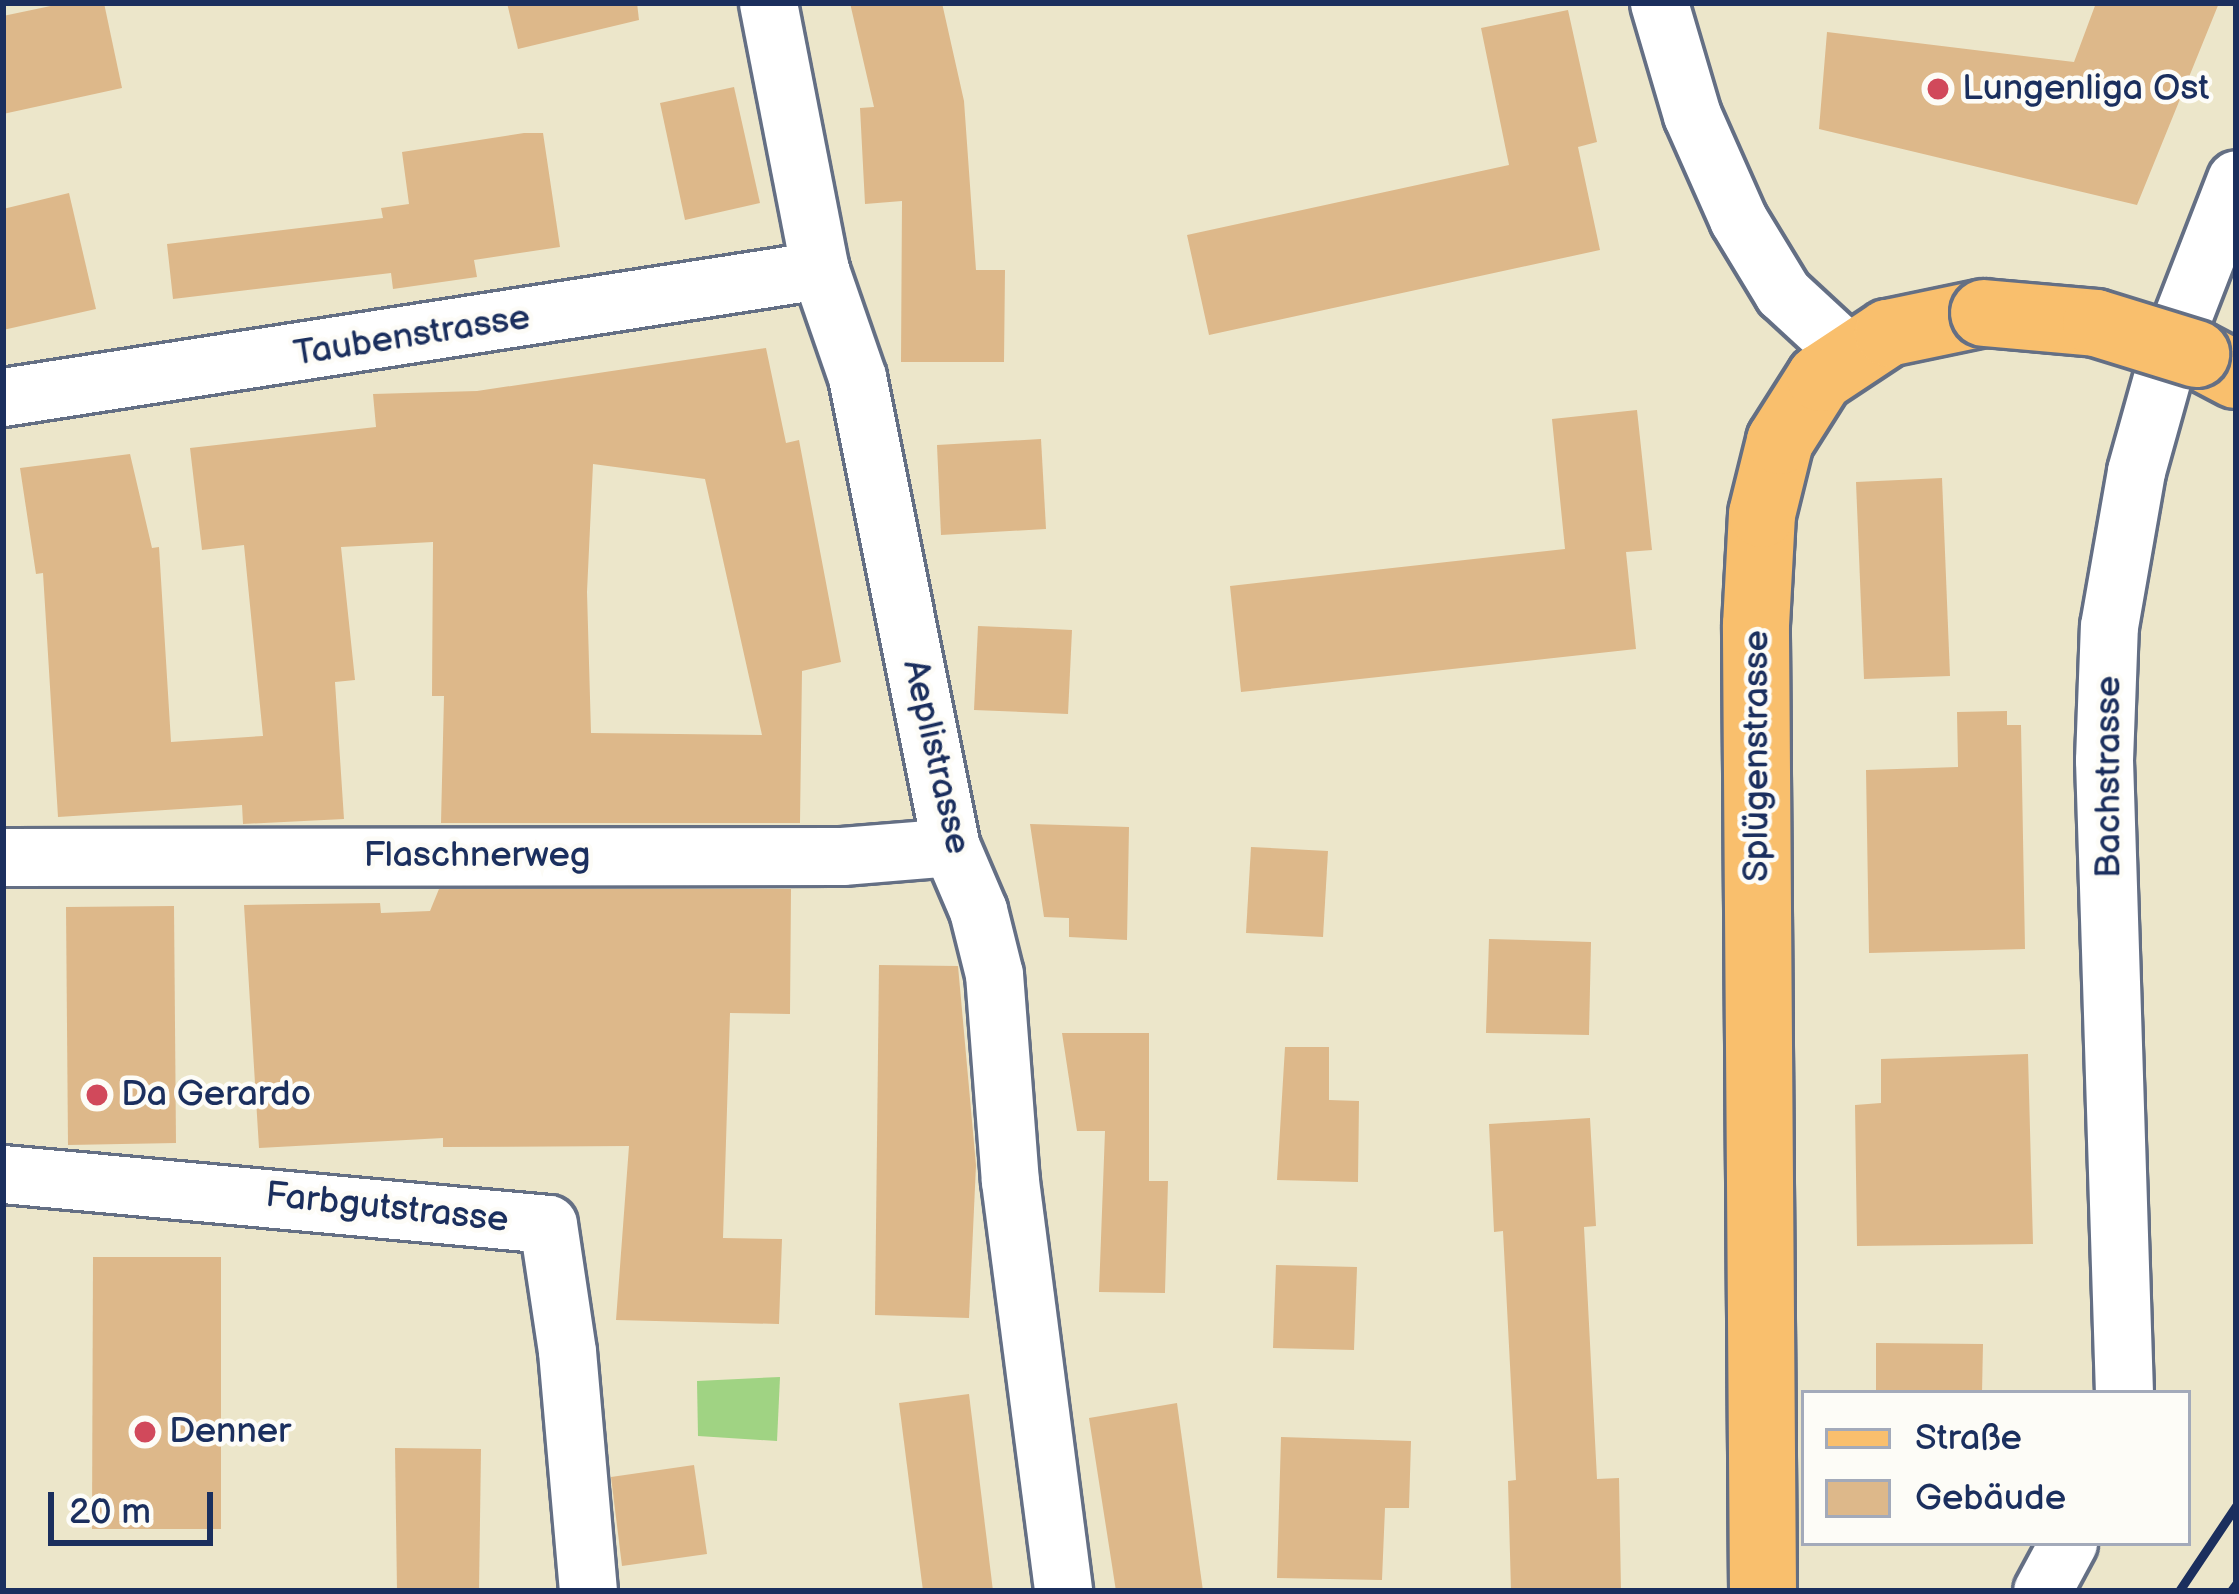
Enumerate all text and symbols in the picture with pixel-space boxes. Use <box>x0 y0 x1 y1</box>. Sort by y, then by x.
place label: Lungenliga Ost <box>1962 67 2209 111</box>
marker: Lungenliga Ost <box>1925 76 1951 102</box>
street label: Taubenstrasse <box>291 296 533 376</box>
street label: Splügenstrasse <box>1735 630 1779 882</box>
street label: Aeplistrasse <box>893 655 979 859</box>
street label: Bachstrasse <box>2087 676 2131 878</box>
street label: Flaschnerweg <box>363 834 591 878</box>
place label: Da Gerardo <box>121 1073 311 1117</box>
marker: Da Gerardo <box>84 1082 110 1108</box>
street label: Farbgutstrasse <box>263 1174 511 1242</box>
legend <box>1801 1390 2191 1546</box>
place label: Denner <box>169 1410 291 1454</box>
text: Straße <box>1915 1417 2022 1460</box>
marker: Denner <box>132 1419 158 1445</box>
scale bar <box>54 1468 219 1542</box>
text: Gebäude <box>1915 1477 2066 1520</box>
text: 20 m <box>69 1491 151 1534</box>

